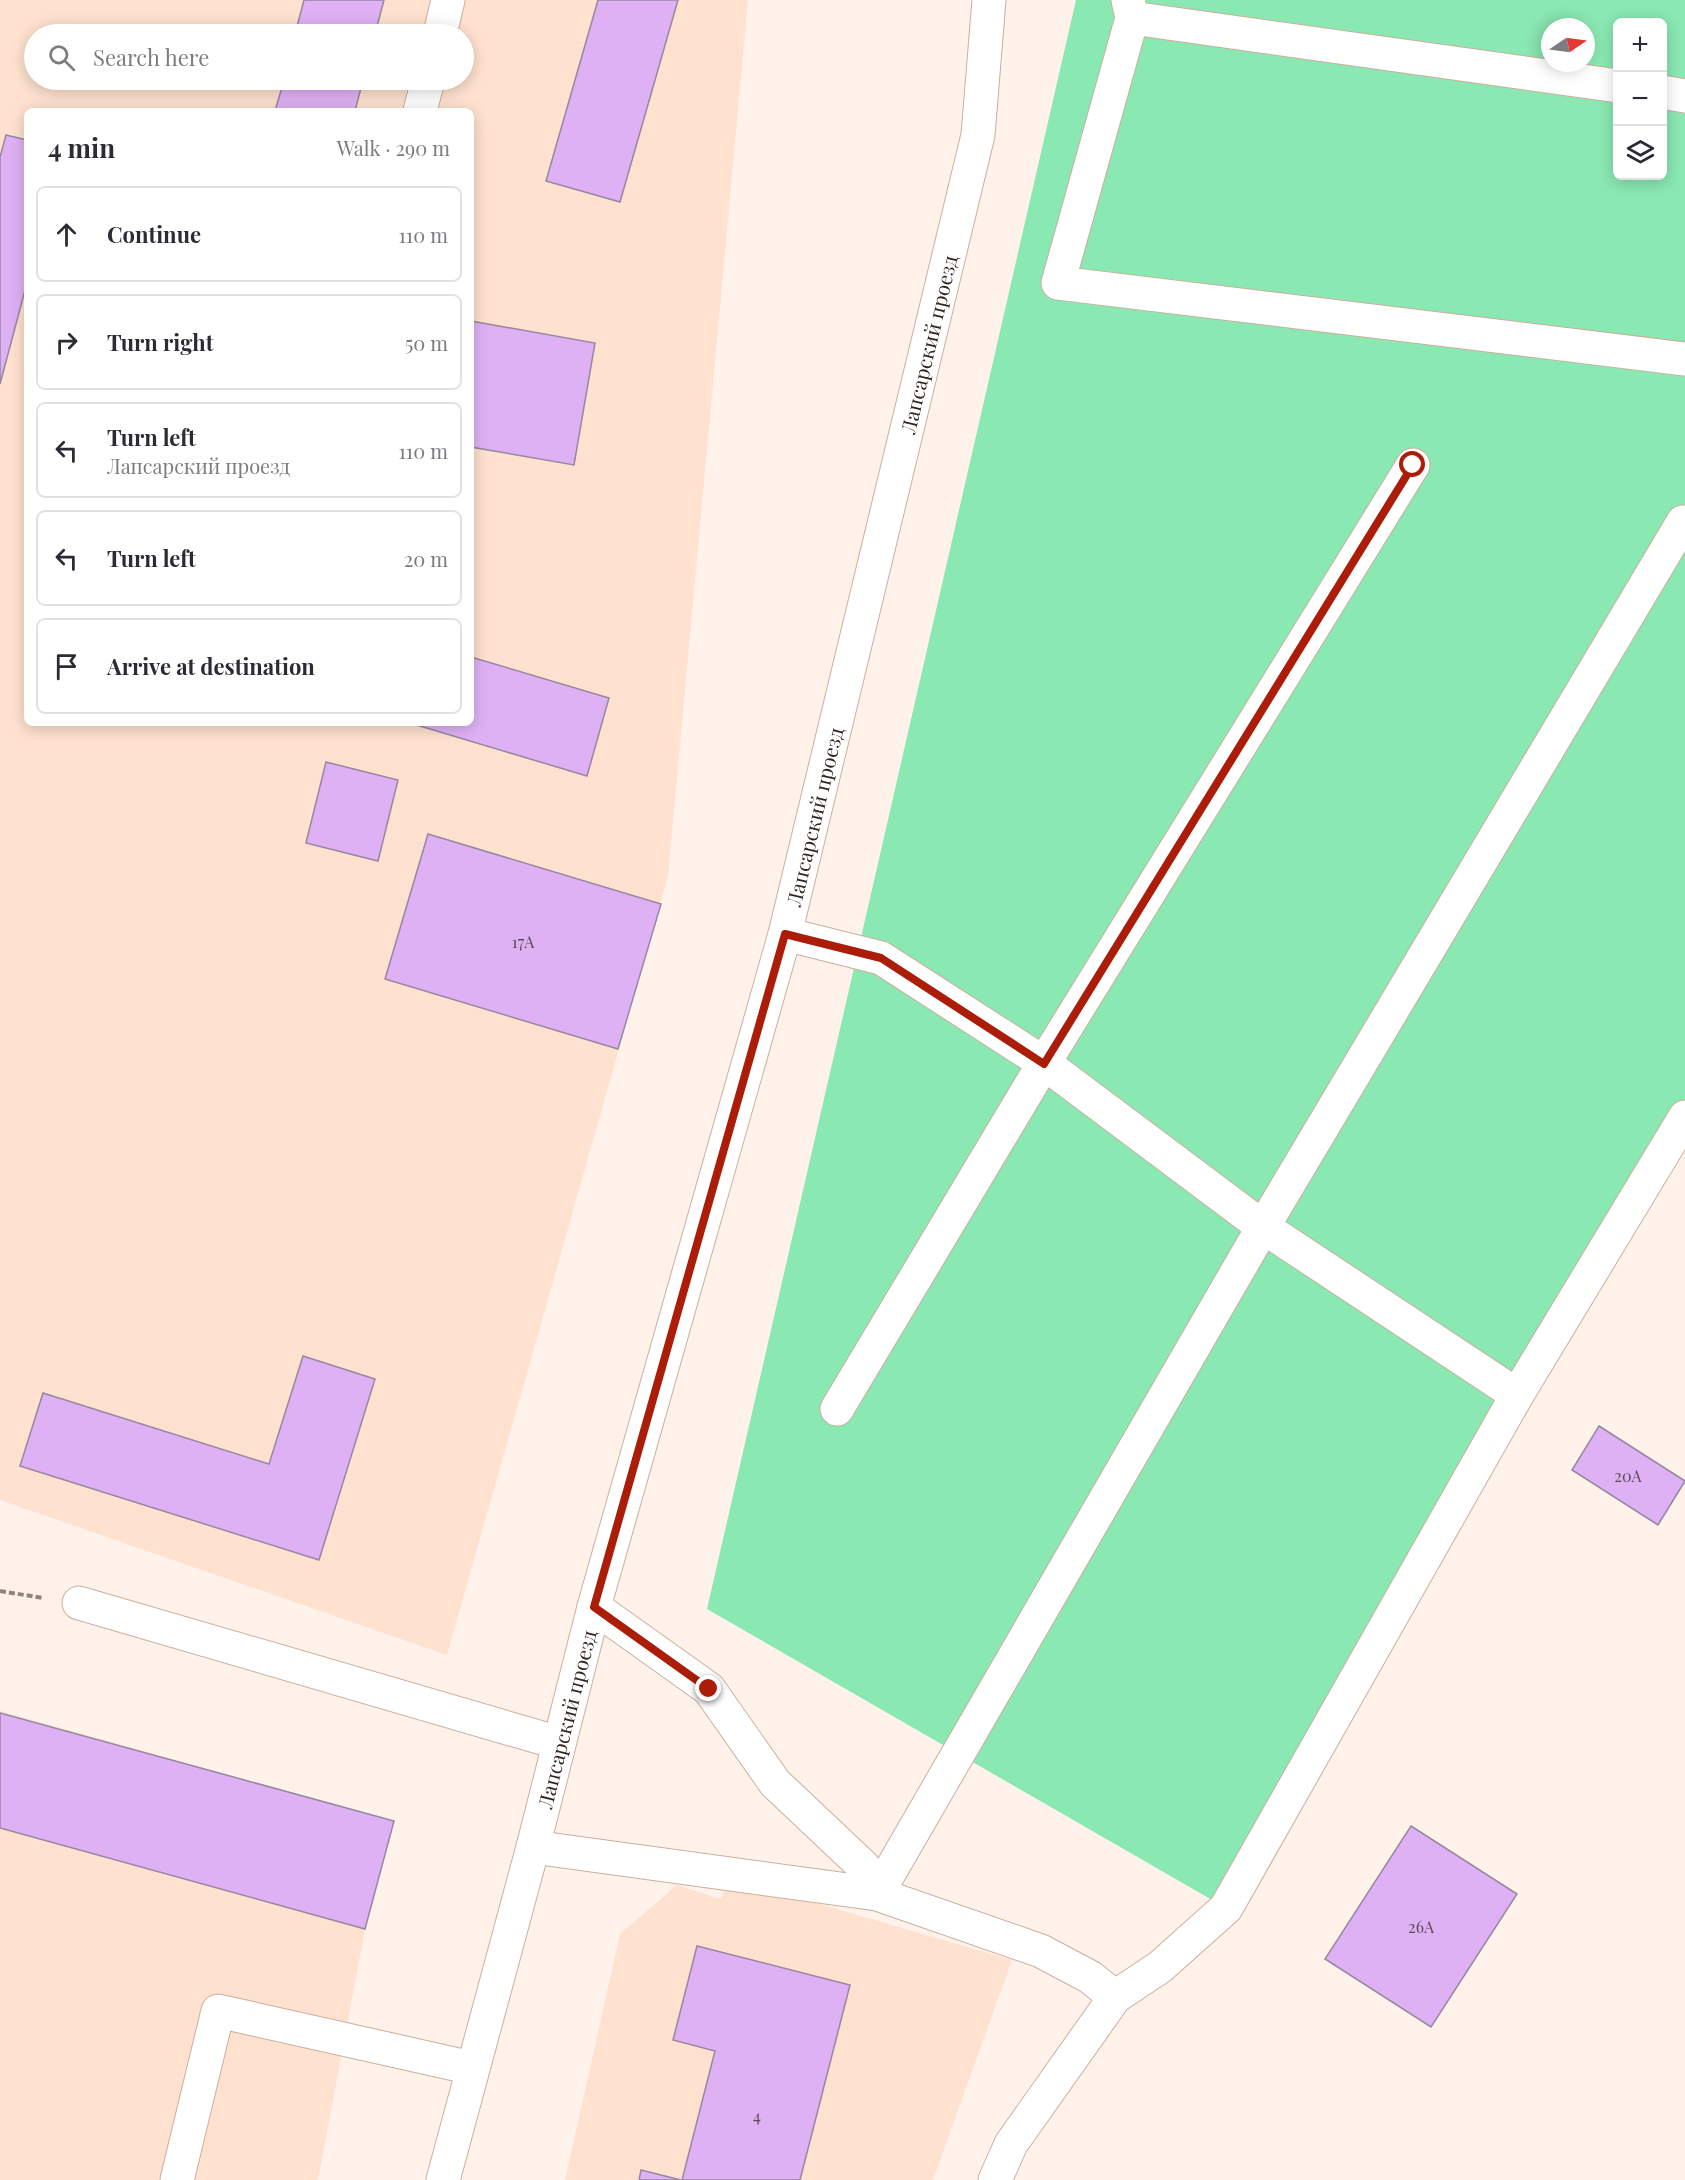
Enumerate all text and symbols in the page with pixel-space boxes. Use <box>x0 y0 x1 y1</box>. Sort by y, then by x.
north arrow <box>1541 18 1595 72</box>
map controls <box>1613 18 1667 180</box>
button: + <box>1613 18 1667 72</box>
search box <box>24 24 474 90</box>
icon: search <box>45 41 78 74</box>
text: Search here <box>93 42 209 72</box>
button: − <box>1613 72 1667 126</box>
button: layers <box>1613 126 1667 180</box>
text: 4 min <box>48 130 115 165</box>
text: Walk · 290 m <box>337 134 450 161</box>
icon: ahead <box>50 218 83 251</box>
text: Continue <box>107 219 201 249</box>
text: 110 m <box>398 221 448 248</box>
street label: Лапсарский проезд <box>893 251 962 437</box>
icon: right <box>50 326 83 359</box>
text: Turn right <box>107 327 213 357</box>
text: 50 m <box>405 329 448 356</box>
text: Turn left <box>107 422 196 452</box>
icon: left <box>50 434 83 467</box>
text: 110 m <box>398 437 448 464</box>
route start <box>1399 451 1425 477</box>
text: Лапсарский проезд <box>107 452 290 479</box>
icon: left <box>50 542 83 575</box>
text: Turn left <box>107 543 196 573</box>
text: 20 m <box>404 545 448 572</box>
icon: arrive <box>50 650 83 683</box>
text: Arrive at destination <box>107 651 315 681</box>
street label: Лапсарский проезд <box>779 724 848 910</box>
house number: 17А <box>512 931 535 952</box>
house number: 20А <box>1614 1465 1643 1486</box>
street label: Лапсарский проезд <box>530 1626 601 1812</box>
route end <box>695 1675 721 1701</box>
house number: 26А <box>1408 1916 1435 1937</box>
house number: 4 <box>753 2105 761 2126</box>

